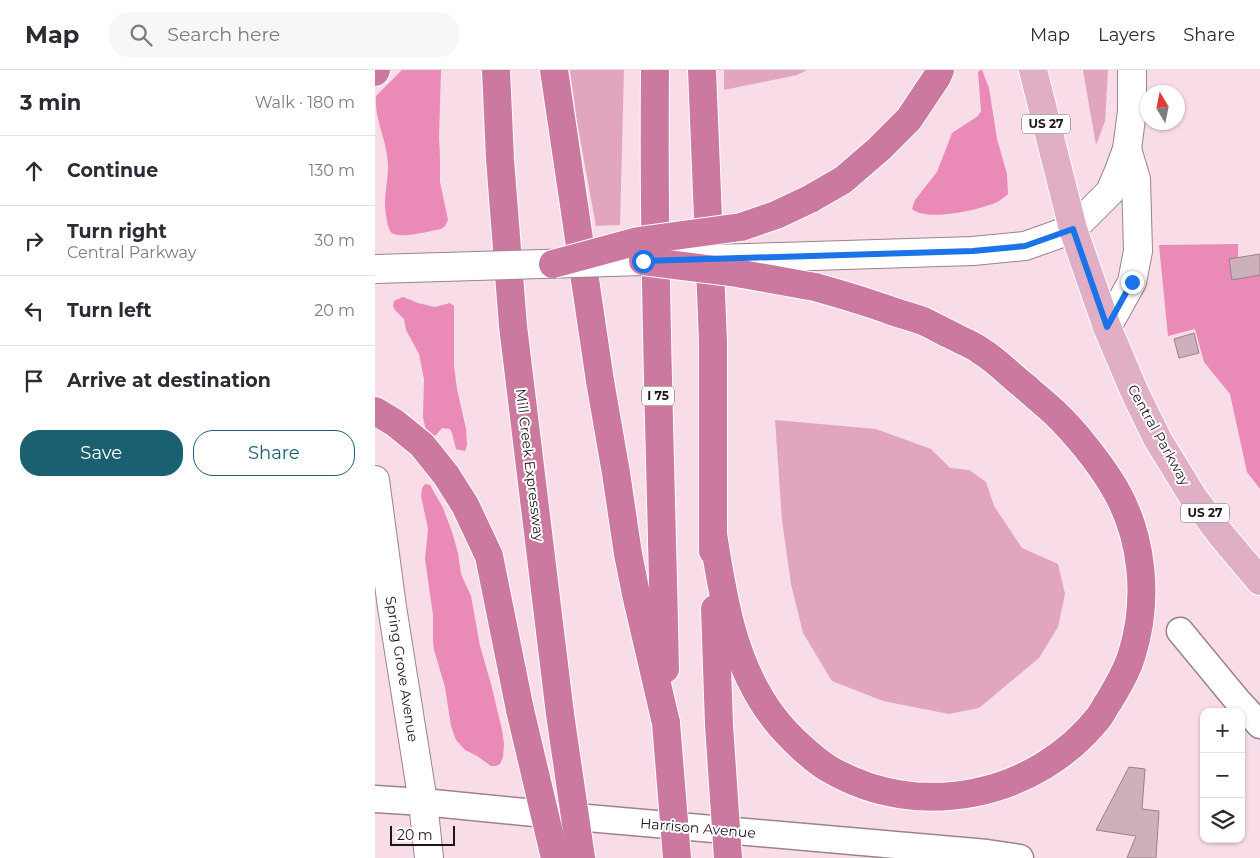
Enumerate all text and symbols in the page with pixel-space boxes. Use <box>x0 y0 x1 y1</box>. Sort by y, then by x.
search box <box>109 12 459 57</box>
text: Map <box>25 20 79 49</box>
icon: search <box>127 21 155 49</box>
text: Search here <box>167 23 280 46</box>
text: Map <box>1030 24 1070 46</box>
text: Layers <box>1098 24 1155 46</box>
text: Share <box>1183 24 1235 46</box>
north arrow <box>1140 85 1185 130</box>
text: 3 min <box>20 90 81 115</box>
text: Walk · 180 m <box>255 93 355 112</box>
road number: US 27 <box>1022 114 1070 134</box>
icon: ahead <box>20 157 48 185</box>
text: Continue <box>67 159 158 182</box>
text: 130 m <box>308 161 355 180</box>
text: Turn right <box>67 220 167 243</box>
icon: right <box>20 227 48 255</box>
text: 30 m <box>314 231 355 250</box>
text: Central Parkway <box>67 243 196 262</box>
route start <box>632 250 655 273</box>
route end <box>1121 271 1144 294</box>
icon: left <box>20 297 48 325</box>
text: Turn left <box>67 299 152 322</box>
text: 20 m <box>314 301 355 320</box>
icon: arrive <box>20 367 48 395</box>
text: Arrive at destination <box>67 369 271 392</box>
street label: Central Parkway <box>1124 381 1194 489</box>
road number: I 75 <box>642 386 674 406</box>
street label: Mill Creek Expressway <box>512 388 548 543</box>
button: Save <box>20 430 183 476</box>
button: Share <box>193 430 355 476</box>
road number: US 27 <box>1181 503 1229 522</box>
street label: Spring Grove Avenue <box>382 595 422 743</box>
map controls <box>1200 708 1245 843</box>
button: + <box>1200 708 1245 753</box>
button: − <box>1200 753 1245 798</box>
button: layers <box>1200 798 1245 843</box>
street label: Harrison Avenue <box>639 814 757 842</box>
scale bar <box>390 823 455 846</box>
text: 20 m <box>397 826 433 844</box>

